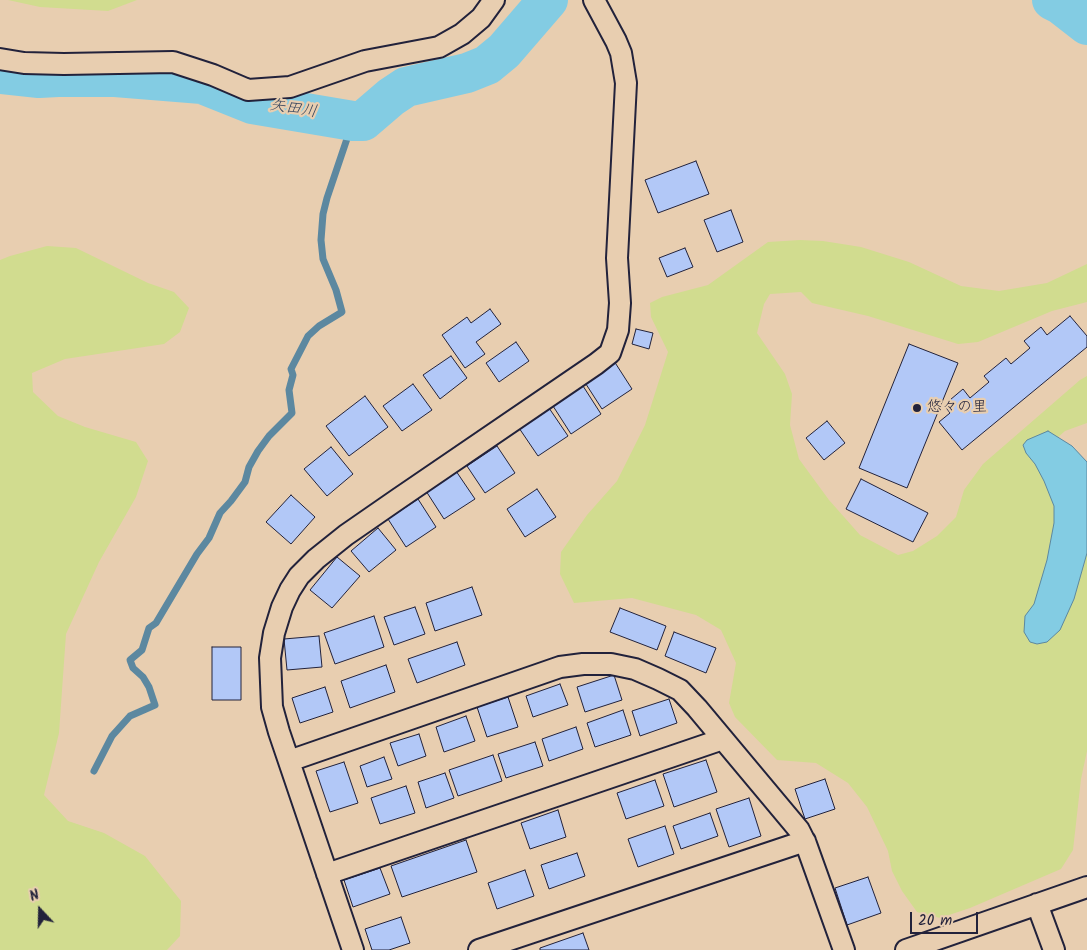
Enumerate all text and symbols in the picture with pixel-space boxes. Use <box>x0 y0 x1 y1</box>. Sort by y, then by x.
water label: 矢田川 <box>268 97 318 123</box>
place label: 悠々の里 <box>927 399 987 417</box>
marker: 悠々の里 <box>911 402 923 414</box>
text: N <box>27 884 43 908</box>
north arrow <box>15 885 65 935</box>
scale bar <box>912 902 980 934</box>
text: 20 m <box>918 909 952 933</box>

